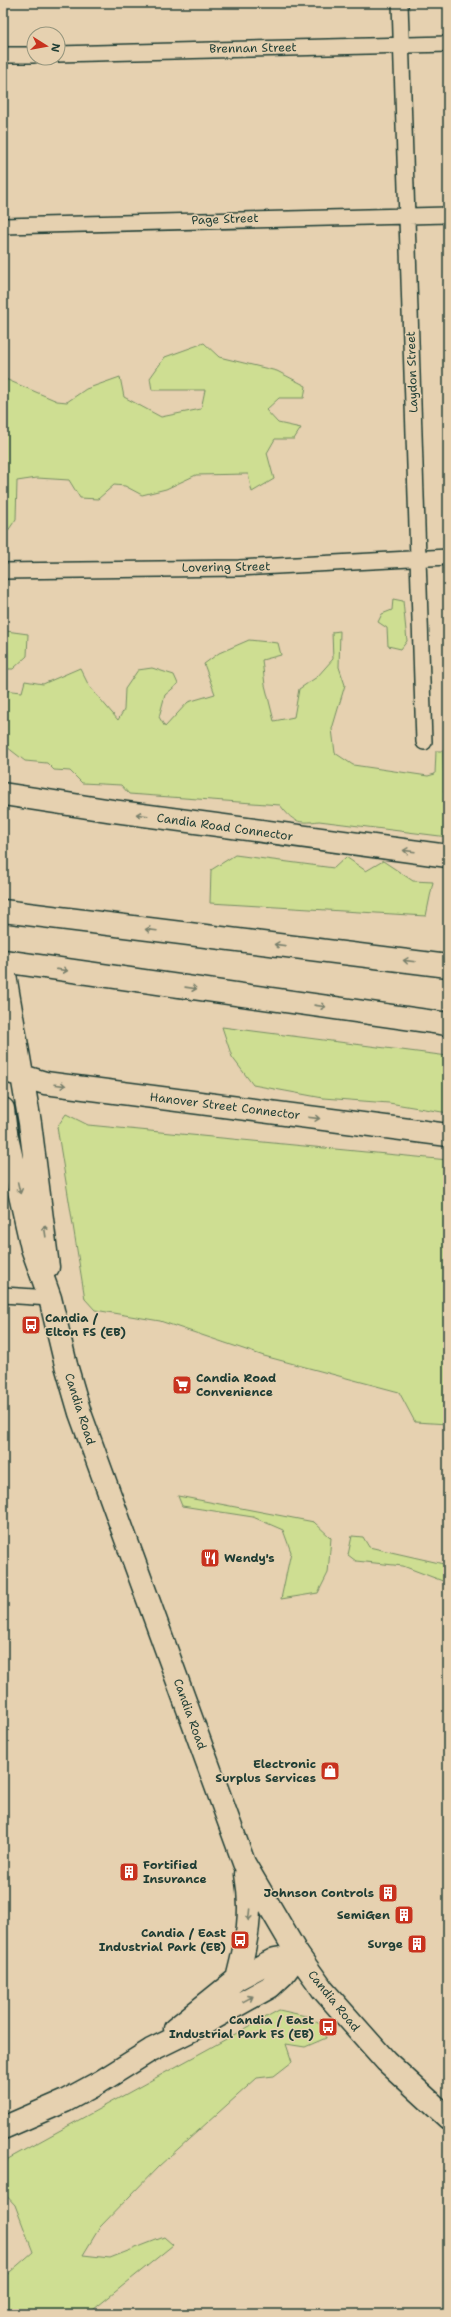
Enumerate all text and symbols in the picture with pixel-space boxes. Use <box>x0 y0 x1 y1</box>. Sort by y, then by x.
north arrow <box>26 26 66 66</box>
street label: Brennan Street <box>209 39 297 57</box>
text: N <box>47 42 64 54</box>
street label: Page Street <box>191 210 259 228</box>
street label: Laydon Street <box>403 331 421 413</box>
street label: Lovering Street <box>182 558 270 576</box>
street label: Candia Road Connector <box>156 810 295 845</box>
one-way arrow <box>136 811 149 819</box>
one-way arrow <box>403 848 416 855</box>
one-way arrow <box>145 926 158 934</box>
one-way arrow <box>274 942 287 949</box>
one-way arrow <box>403 957 416 965</box>
one-way arrow <box>55 966 68 974</box>
one-way arrow <box>184 984 197 992</box>
one-way arrow <box>313 1002 326 1010</box>
one-way arrow <box>53 1081 66 1089</box>
street label: Hanover Street Connector <box>149 1089 301 1123</box>
one-way arrow <box>307 1114 320 1122</box>
one-way arrow <box>15 1181 23 1194</box>
one-way arrow <box>41 1225 49 1238</box>
place label: Candia / Elton FS (EB) <box>45 1310 126 1340</box>
bus stop icon: Candia / Elton FS (EB) <box>20 1314 42 1336</box>
place label: Candia Road Convenience <box>196 1370 276 1400</box>
street label: Candia Road <box>61 1371 99 1447</box>
supermarket icon: Candia Road Convenience <box>171 1374 193 1396</box>
restaurant icon: Wendy's <box>199 1547 221 1569</box>
place label: Wendy's <box>224 1550 275 1566</box>
street label: Candia Road <box>170 1676 210 1752</box>
place label: Electronic Surplus Services <box>215 1756 316 1786</box>
shop icon: Electronic Surplus Services <box>319 1760 341 1782</box>
place label: Fortified Insurance <box>143 1857 207 1887</box>
building icon: Fortified Insurance <box>118 1861 140 1883</box>
building icon: Johnson Controls <box>377 1882 399 1904</box>
place label: Johnson Controls <box>264 1885 374 1901</box>
building icon: SemiGen <box>393 1904 415 1926</box>
place label: SemiGen <box>337 1907 390 1923</box>
one-way arrow <box>245 1908 253 1921</box>
place label: Candia / East Industrial Park (EB) <box>99 1925 226 1955</box>
bus stop icon: Candia / East Industrial Park (EB) <box>229 1929 251 1951</box>
building icon: Surge <box>406 1933 428 1955</box>
place label: Surge <box>368 1936 403 1952</box>
street label: Candia Road <box>304 1967 364 2035</box>
one-way arrow <box>242 1995 254 2003</box>
place label: Candia / East Industrial Park FS (EB) <box>169 2012 314 2042</box>
bus stop icon: Candia / East Industrial Park FS (EB) <box>317 2016 339 2038</box>

